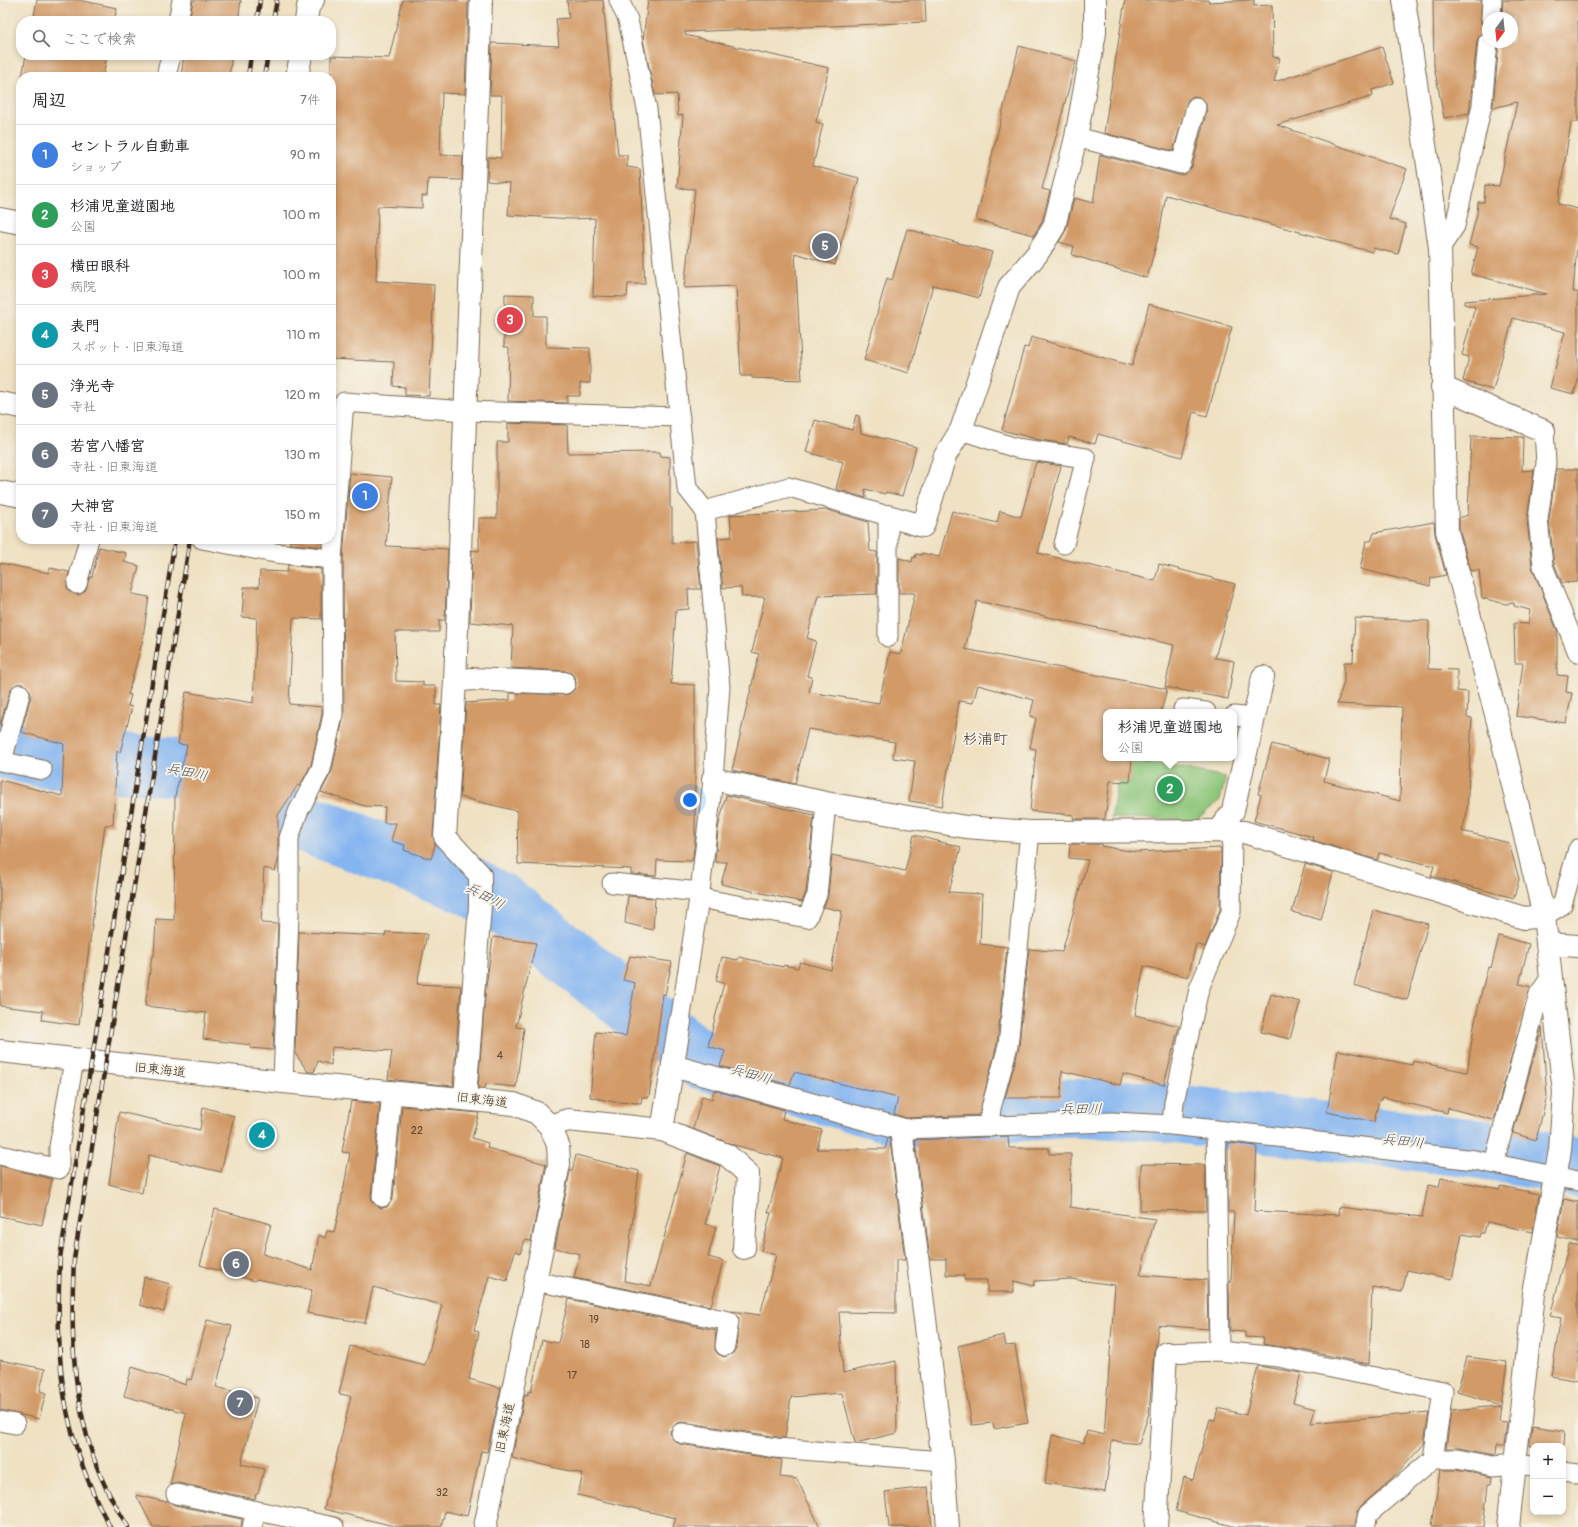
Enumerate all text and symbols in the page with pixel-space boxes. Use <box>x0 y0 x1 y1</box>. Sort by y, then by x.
north arrow <box>1482 12 1518 48</box>
search box <box>16 16 336 60</box>
icon: search <box>30 27 52 49</box>
text: ここで検索 <box>62 30 137 49</box>
text: 周辺 <box>32 90 66 111</box>
text: 7件 <box>300 92 320 108</box>
text: セントラル自動車 <box>70 137 189 156</box>
text: 1 <box>42 147 48 163</box>
text: 90 m <box>290 147 320 163</box>
text: ショップ <box>70 159 121 175</box>
text: 杉浦児童遊園地 <box>70 197 175 216</box>
text: 2 <box>41 207 49 223</box>
text: 100 m <box>283 207 320 223</box>
text: 公園 <box>70 219 96 235</box>
pin: 5 <box>812 231 838 261</box>
text: 横田眼科 <box>70 257 130 276</box>
text: 3 <box>41 267 49 283</box>
text: 100 m <box>283 267 320 283</box>
text: 病院 <box>70 279 96 295</box>
pin: 3 <box>497 305 523 335</box>
text: 表門 <box>70 317 100 336</box>
text: 4 <box>41 327 49 343</box>
text: 110 m <box>287 327 320 343</box>
text: スポット · 旧東海道 <box>70 339 184 355</box>
text: 浄光寺 <box>70 377 115 396</box>
text: 5 <box>41 387 49 403</box>
text: 120 m <box>284 387 320 403</box>
text: 寺社 <box>70 399 96 415</box>
text: 若宮八幡宮 <box>70 437 145 456</box>
text: 6 <box>41 447 49 463</box>
text: 130 m <box>284 447 320 463</box>
text: 寺社 · 旧東海道 <box>70 459 158 475</box>
pin: 1 <box>352 481 378 511</box>
text: 大神宮 <box>70 497 115 516</box>
text: 7 <box>42 507 48 523</box>
text: 150 m <box>285 507 320 523</box>
text: 寺社 · 旧東海道 <box>70 519 158 535</box>
popup <box>1103 709 1237 761</box>
text: 杉浦児童遊園地 <box>1117 718 1223 737</box>
district label: 杉浦町 <box>962 730 1008 749</box>
text: 公園 <box>1117 740 1144 756</box>
water label: 兵田川 <box>165 759 209 785</box>
pin: 2 <box>1157 774 1183 804</box>
your location <box>680 790 700 810</box>
water label: 兵田川 <box>463 878 507 914</box>
house number: 4 <box>497 1049 504 1062</box>
street label: 旧東海道 <box>133 1059 187 1081</box>
water label: 兵田川 <box>728 1060 774 1088</box>
street label: 旧東海道 <box>455 1089 509 1111</box>
water label: 兵田川 <box>1060 1100 1102 1118</box>
pin: 4 <box>249 1120 275 1150</box>
house number: 22 <box>411 1124 423 1137</box>
water label: 兵田川 <box>1381 1130 1425 1152</box>
pin: 6 <box>223 1249 249 1279</box>
house number: 19 <box>589 1313 599 1326</box>
house number: 18 <box>580 1338 590 1351</box>
house number: 17 <box>567 1369 577 1382</box>
pin: 7 <box>227 1388 253 1418</box>
street label: 旧東海道 <box>492 1401 518 1455</box>
map controls <box>1530 1443 1566 1515</box>
button: + <box>1530 1443 1566 1479</box>
button: − <box>1530 1479 1566 1515</box>
house number: 32 <box>436 1486 448 1499</box>

